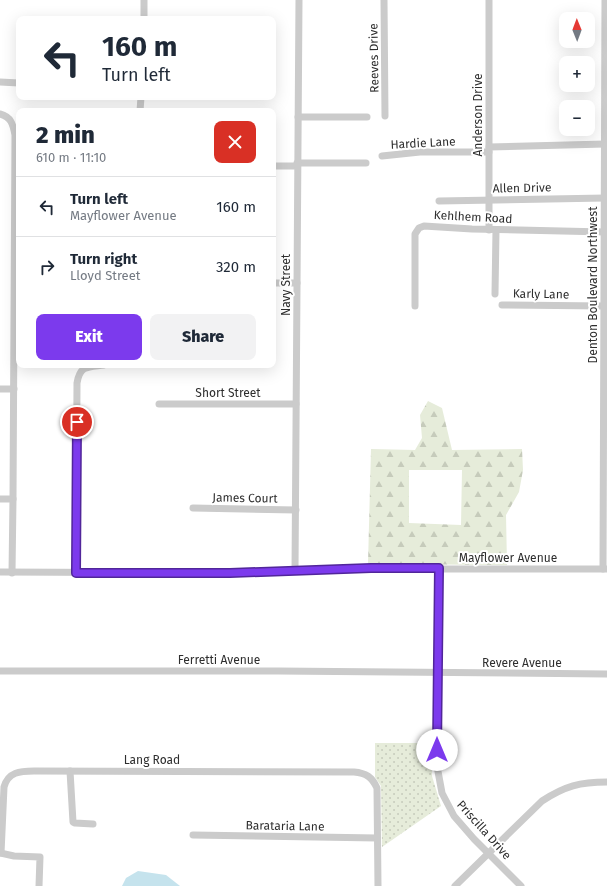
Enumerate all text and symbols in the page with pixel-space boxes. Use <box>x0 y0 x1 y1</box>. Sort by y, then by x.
north arrow <box>559 12 595 48</box>
map controls <box>559 12 595 136</box>
street label: Reeves Drive <box>366 23 382 93</box>
text: 160 m <box>102 30 177 63</box>
icon: left <box>36 32 88 84</box>
button: + <box>559 56 595 92</box>
text: Turn left <box>102 64 171 86</box>
street label: Anderson Drive <box>471 73 485 157</box>
button: − <box>559 100 595 136</box>
text: 2 min <box>36 121 95 149</box>
button: close <box>214 121 256 163</box>
street label: Hardie Lane <box>390 134 456 152</box>
text: 610 m · 11:10 <box>36 150 106 165</box>
street label: Allen Drive <box>493 180 551 196</box>
text: Turn left <box>70 190 128 208</box>
icon: left <box>36 196 58 218</box>
text: 160 m <box>216 198 256 216</box>
street label: Denton Boulevard Northwest <box>586 206 600 364</box>
text: Mayflower Avenue <box>70 208 177 223</box>
street label: Kehlhem Road <box>433 208 513 226</box>
text: Turn right <box>70 250 137 268</box>
street label: Navy Street <box>279 253 293 316</box>
icon: right <box>36 256 58 278</box>
text: 320 m <box>216 258 256 276</box>
text: Lloyd Street <box>70 268 140 283</box>
street label: Karly Lane <box>513 287 569 301</box>
button: Exit <box>36 314 142 360</box>
button: Share <box>150 314 256 360</box>
street label: Short Street <box>195 386 261 400</box>
pin <box>60 405 94 439</box>
icon: arrive <box>66 411 88 433</box>
street label: James Court <box>212 490 278 506</box>
street label: Mayflower Avenue <box>459 551 557 565</box>
street label: Ferretti Avenue <box>178 653 260 667</box>
street label: Revere Avenue <box>482 656 562 670</box>
position arrow <box>416 729 458 771</box>
street label: Lang Road <box>124 753 180 767</box>
street label: Priscilla Drive <box>454 798 514 862</box>
street label: Barataria Lane <box>245 818 325 834</box>

